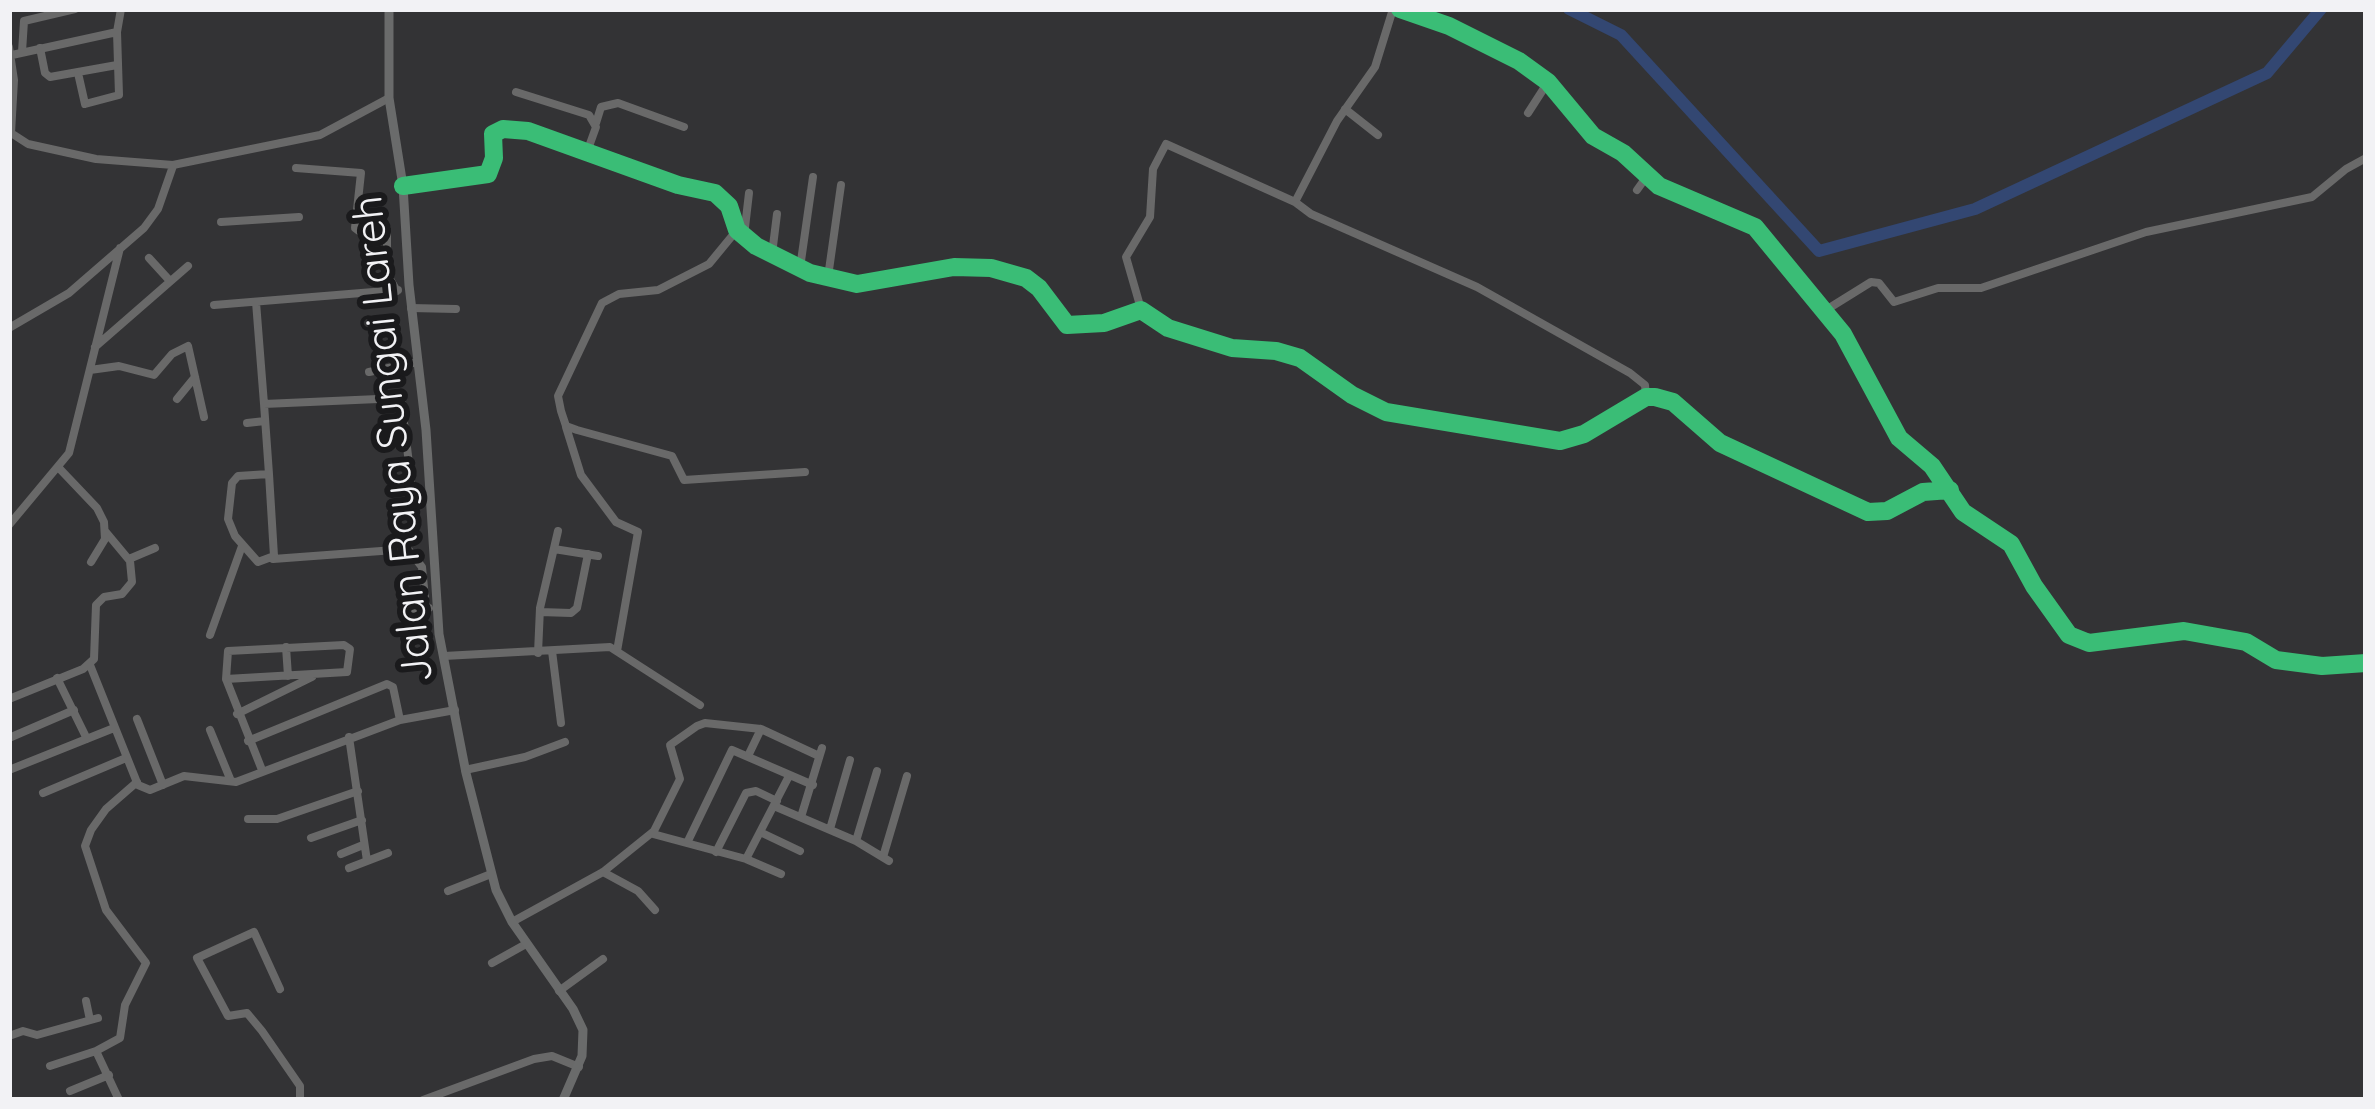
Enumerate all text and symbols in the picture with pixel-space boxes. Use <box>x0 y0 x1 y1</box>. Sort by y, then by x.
street label: Jalan Raya Sungai Lareh <box>343 193 445 685</box>

